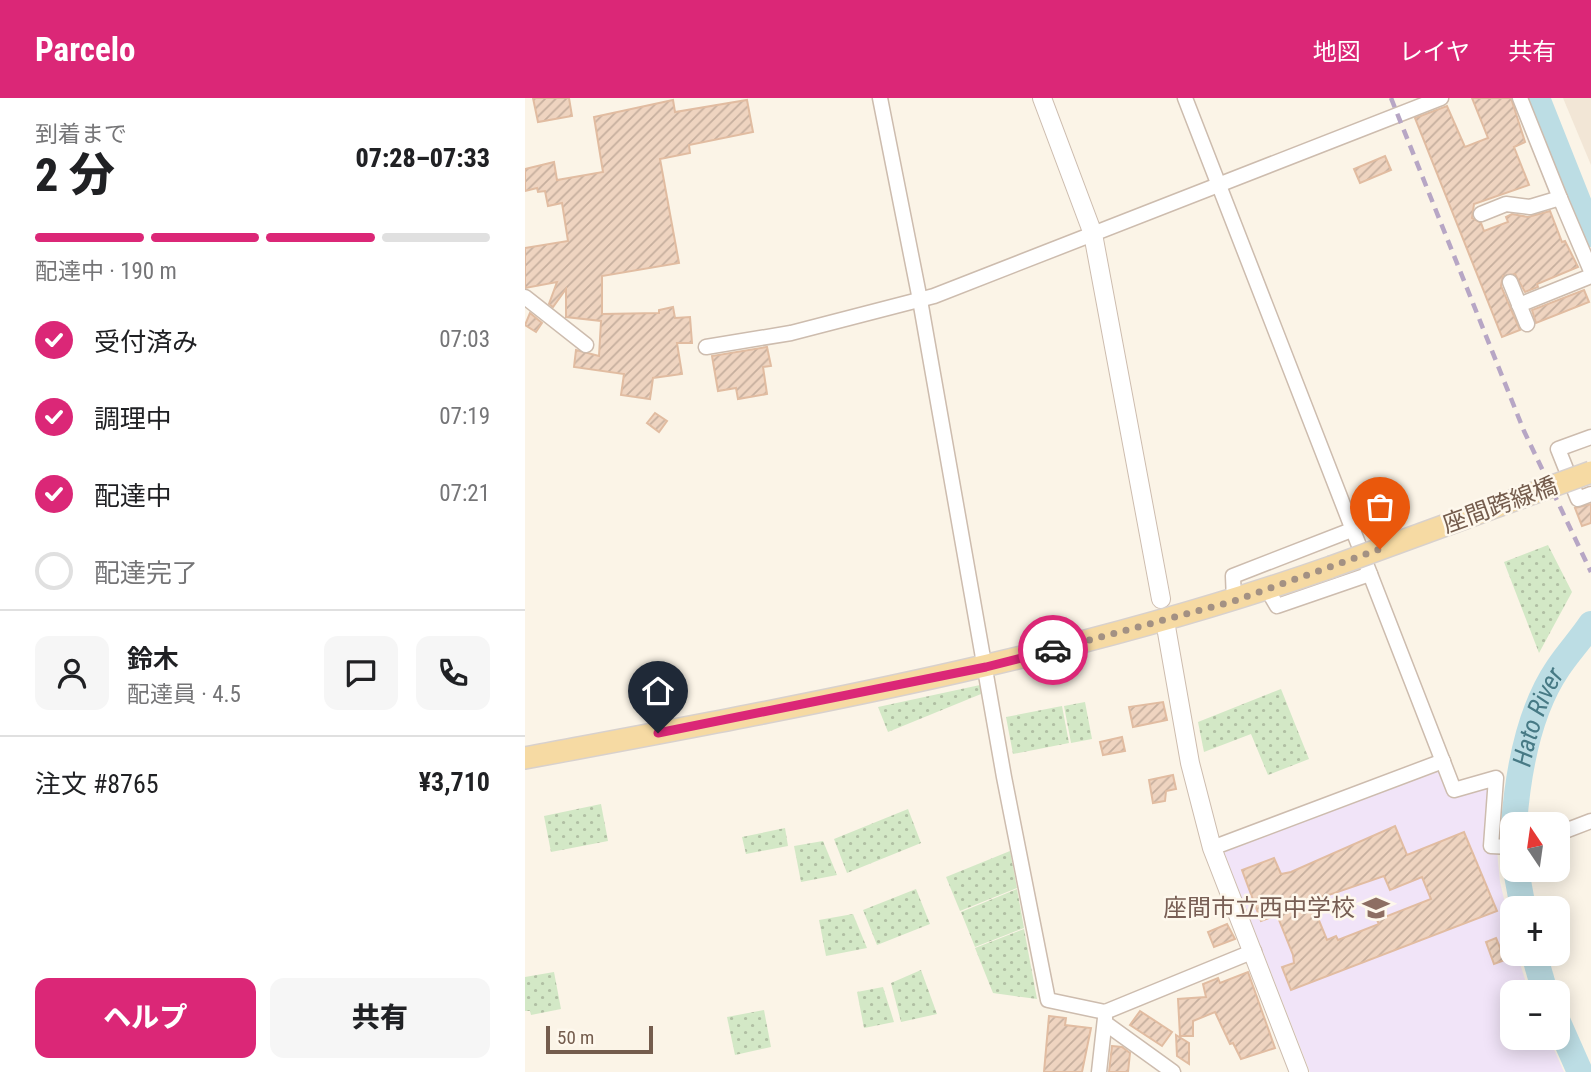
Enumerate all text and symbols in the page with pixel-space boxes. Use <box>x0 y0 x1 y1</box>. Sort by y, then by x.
text: Parcelo <box>35 30 135 69</box>
text: 地図 <box>1313 38 1361 66</box>
text: レイヤ <box>1399 38 1470 66</box>
text: 共有 <box>1508 38 1556 66</box>
text: 到着まで <box>35 121 127 148</box>
text: 07:28–07:33 <box>356 143 490 173</box>
text: 2 分 <box>35 148 115 202</box>
text: 配達中 · 190 m <box>35 258 177 285</box>
icon: check <box>35 321 73 359</box>
text: 07:03 <box>439 326 490 353</box>
text: 受付済み <box>94 327 198 357</box>
icon: check <box>35 398 73 436</box>
text: 07:19 <box>439 403 490 430</box>
text: 調理中 <box>94 404 172 434</box>
street label: 座間跨線橋 <box>1439 471 1561 539</box>
icon: check <box>35 475 73 513</box>
pin <box>1350 477 1410 549</box>
text: 07:21 <box>439 480 490 507</box>
text: 配達中 <box>94 481 172 511</box>
icon: bag <box>1361 488 1399 526</box>
text: 配達完了 <box>94 558 198 588</box>
courier <box>1018 615 1088 685</box>
icon: car <box>1034 631 1072 669</box>
button: person <box>35 636 109 710</box>
button: chat <box>324 636 398 710</box>
button: phone <box>416 636 490 710</box>
text: 鈴木 <box>127 644 179 674</box>
pin <box>628 661 688 733</box>
water label: Hato River <box>1507 661 1570 769</box>
icon: home <box>639 672 677 710</box>
text: 配達員 · 4.5 <box>127 681 241 708</box>
text: ¥3,710 <box>419 767 490 797</box>
text: 注文 #8765 <box>35 769 159 799</box>
north arrow <box>1500 812 1570 882</box>
map controls <box>1500 812 1570 1050</box>
school or university icon: 座間市立西中学校 <box>1361 893 1391 923</box>
place label: 座間市立西中学校 <box>1163 894 1355 922</box>
button: + <box>1500 896 1570 966</box>
button: ヘルプ <box>35 978 256 1058</box>
button: 共有 <box>270 978 490 1058</box>
button: − <box>1500 980 1570 1050</box>
scale bar <box>546 1023 653 1055</box>
text: 50 m <box>557 1026 594 1049</box>

